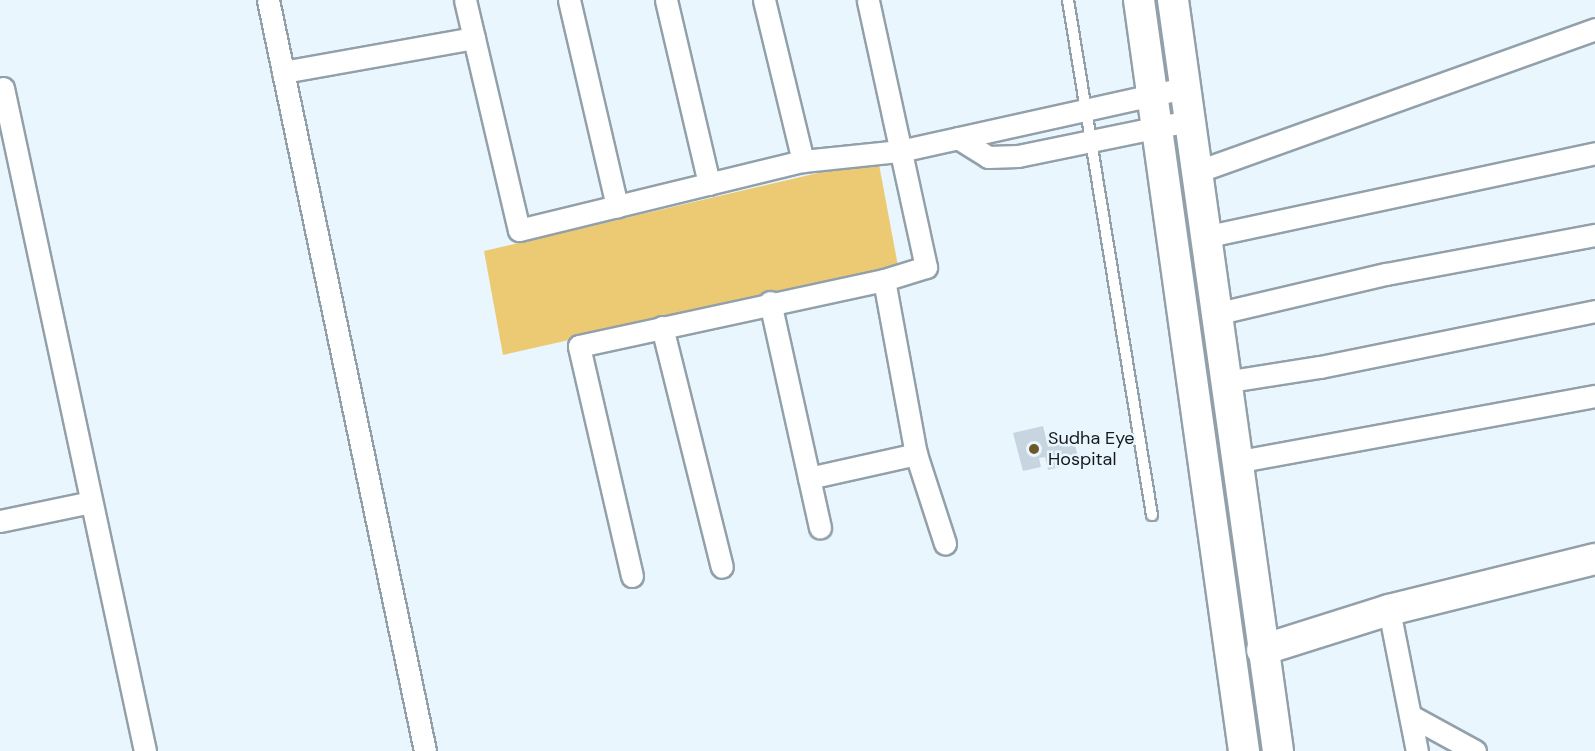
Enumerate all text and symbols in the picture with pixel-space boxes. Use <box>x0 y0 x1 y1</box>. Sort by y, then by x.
place label: Sudha Eye Hospital <box>1048 428 1135 470</box>
marker: Sudha Eye Hospital <box>1025 440 1043 458</box>

